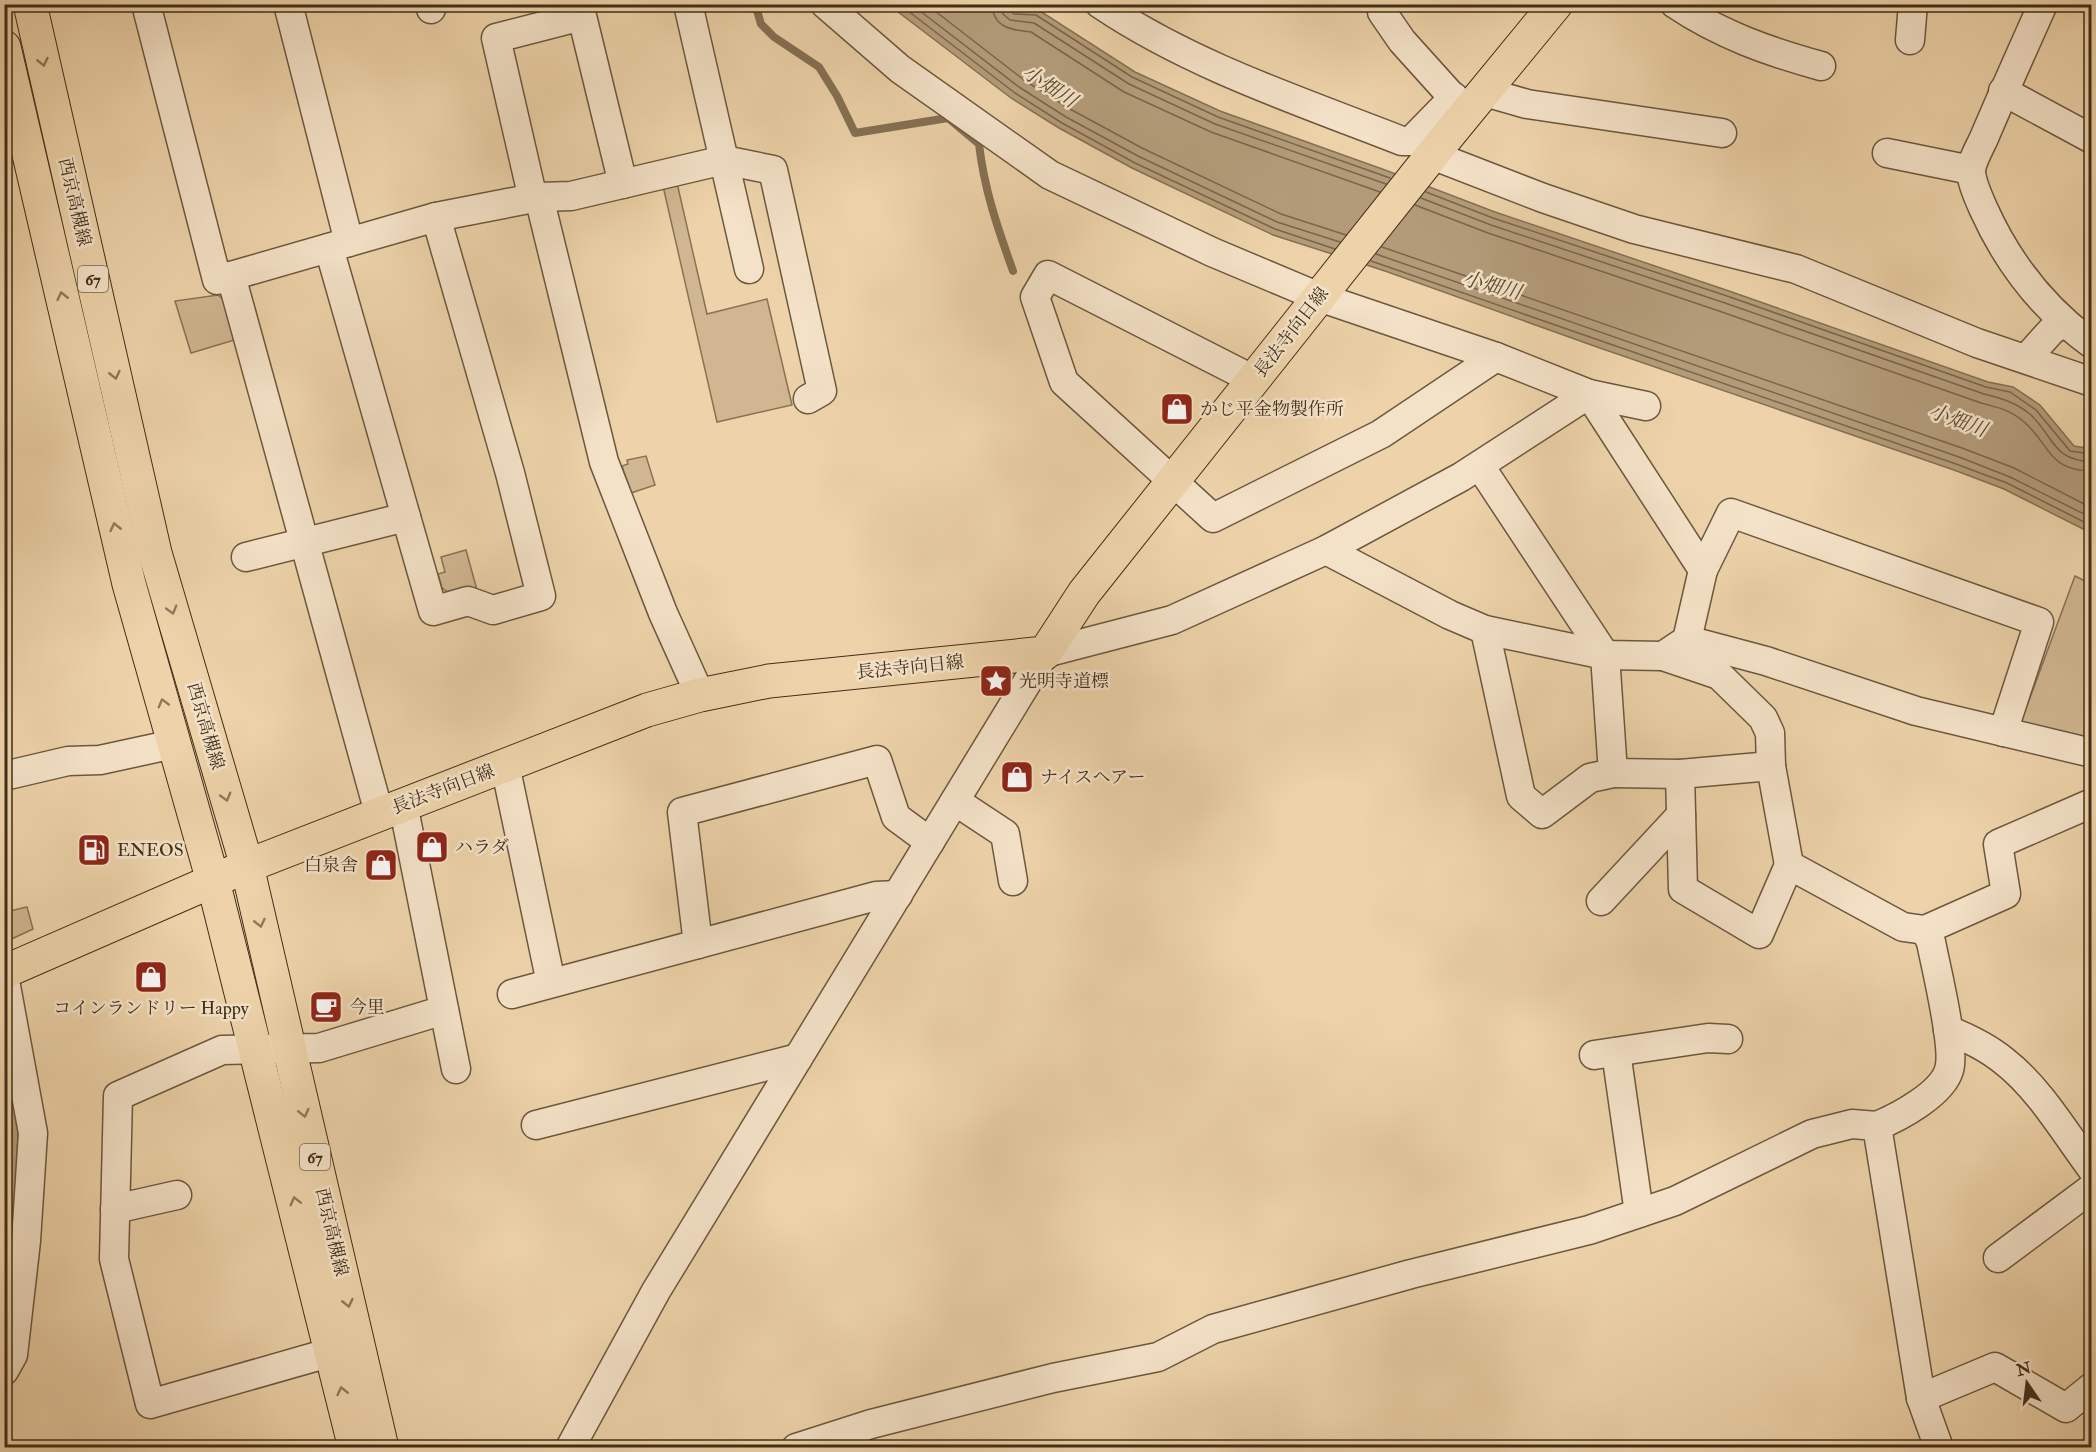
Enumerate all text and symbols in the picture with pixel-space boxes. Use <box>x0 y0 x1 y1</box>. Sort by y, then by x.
one-way arrow <box>36 56 49 66</box>
water label: 小畑川 <box>1018 60 1083 114</box>
street label: 西京高槻線 <box>53 156 96 249</box>
road number: 67 <box>78 266 108 292</box>
water label: 小畑川 <box>1460 266 1526 306</box>
street label: 長法寺向日線 <box>1249 283 1334 382</box>
one-way arrow <box>57 291 70 301</box>
one-way arrow <box>107 369 120 379</box>
shop icon: かじ平金物製作所 <box>1159 391 1195 427</box>
place label: かじ平金物製作所 <box>1200 398 1344 421</box>
water label: 小畑川 <box>1925 398 1992 443</box>
one-way arrow <box>110 522 123 532</box>
one-way arrow <box>165 604 177 615</box>
street label: 長法寺向日線 <box>855 650 965 685</box>
place icon: 光明寺道標 <box>978 663 1014 699</box>
place label: 光明寺道標 <box>1019 670 1109 693</box>
street label: 西京高槻線 <box>182 680 229 773</box>
one-way arrow <box>158 698 170 709</box>
street label: 長法寺向日線 <box>389 759 498 820</box>
shop icon: ナイスヘアー <box>999 759 1035 795</box>
place label: ナイスヘアー <box>1040 766 1145 789</box>
one-way arrow <box>219 791 231 802</box>
shop icon: ハラダ <box>414 829 450 865</box>
fuel station icon: ENEOS <box>76 832 112 868</box>
place label: ハラダ <box>455 836 509 859</box>
place label: ENEOS <box>117 839 184 862</box>
shop icon: 白泉舎 <box>363 847 399 883</box>
place label: 白泉舎 <box>304 854 358 877</box>
one-way arrow <box>253 918 266 928</box>
shop icon: コインランドリー Happy <box>133 959 169 995</box>
cafe icon: 今里 <box>308 989 344 1025</box>
place label: 今里 <box>349 996 385 1019</box>
place label: コインランドリー Happy <box>53 997 250 1020</box>
one-way arrow <box>297 1107 310 1117</box>
road number: 67 <box>300 1144 330 1170</box>
street label: 西京高槻線 <box>310 1186 353 1279</box>
one-way arrow <box>289 1196 302 1206</box>
one-way arrow <box>341 1297 354 1307</box>
north arrow <box>1997 1353 2057 1413</box>
text: N <box>2013 1358 2034 1381</box>
one-way arrow <box>336 1386 349 1396</box>

